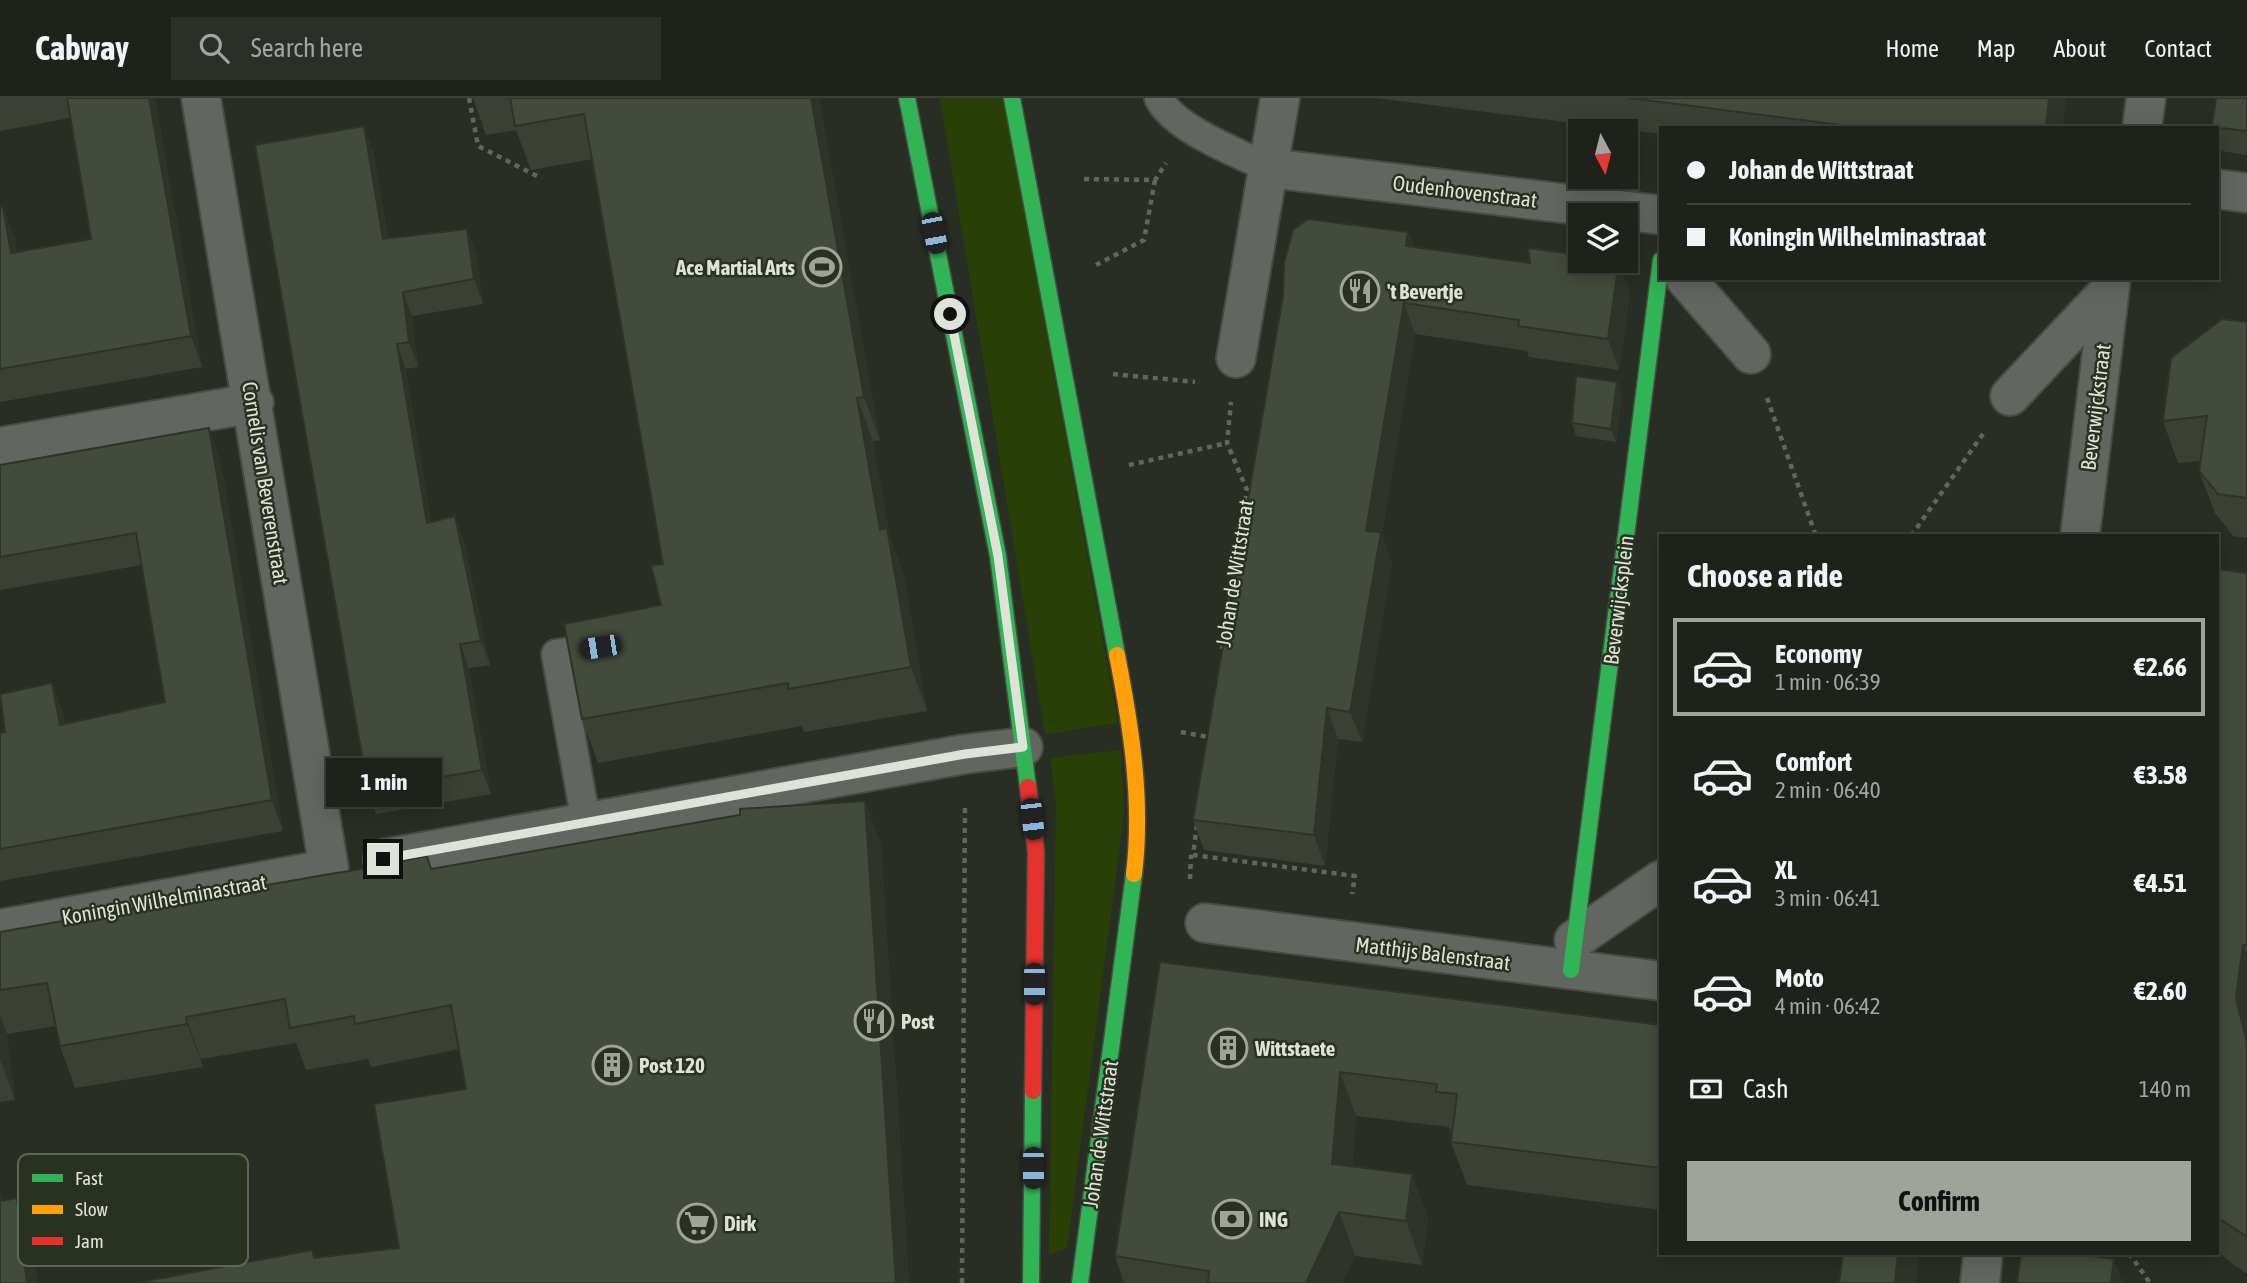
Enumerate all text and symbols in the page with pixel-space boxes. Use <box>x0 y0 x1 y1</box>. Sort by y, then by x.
search box <box>171 17 661 80</box>
text: Cabway <box>35 29 129 67</box>
icon: search <box>195 29 233 67</box>
text: Search here <box>251 33 363 63</box>
text: Home <box>1885 35 1939 62</box>
text: Map <box>1977 35 2015 62</box>
text: About <box>2053 35 2106 62</box>
text: Contact <box>2144 35 2212 62</box>
north arrow <box>1568 119 1638 189</box>
map controls <box>1568 119 1638 273</box>
text: Johan de Wittstraat <box>1729 155 1913 185</box>
street label: Oudenhovenstraat <box>1392 170 1538 212</box>
button: layers <box>1568 203 1638 273</box>
car <box>920 210 949 256</box>
text: Koningin Wilhelminastraat <box>1729 222 1986 252</box>
sports icon: Ace Martial Arts <box>801 246 843 288</box>
place label: Ace Martial Arts <box>675 255 796 279</box>
restaurant icon: 't Bevertje <box>1339 270 1381 312</box>
place label: 't Bevertje <box>1387 279 1463 303</box>
route start <box>934 298 966 330</box>
street label: Beverwijckstraat <box>2075 342 2115 472</box>
street label: Cornelis van Beverenstraat <box>238 380 294 586</box>
street label: Johan de Wittstraat <box>1210 498 1258 648</box>
street label: Beverwijcksplein <box>1598 534 1638 666</box>
text: Choose a ride <box>1687 557 1843 594</box>
car <box>578 633 623 661</box>
icon: car <box>1691 636 1754 699</box>
text: Economy <box>1775 639 1862 669</box>
text: €2.66 <box>2134 652 2187 682</box>
text: 1 min · 06:39 <box>1775 669 1881 695</box>
icon: car <box>1691 744 1754 807</box>
text: Comfort <box>1775 747 1852 777</box>
callout: 1 min <box>325 758 441 806</box>
text: €3.58 <box>2134 760 2187 790</box>
text: 1 min <box>361 769 407 795</box>
text: 2 min · 06:40 <box>1775 777 1881 803</box>
car <box>1020 797 1045 841</box>
route end <box>367 843 399 875</box>
icon: car <box>1691 852 1754 915</box>
text: XL <box>1775 855 1797 885</box>
text: €4.51 <box>2134 868 2187 898</box>
street label: Koningin Wilhelminastraat <box>60 869 268 929</box>
text: 3 min · 06:41 <box>1775 885 1881 911</box>
street label: Matthijs Balenstraat <box>1354 932 1512 974</box>
icon: car <box>1691 960 1754 1023</box>
car <box>1024 963 1045 1005</box>
text: Moto <box>1775 963 1824 993</box>
text: €2.60 <box>2134 976 2187 1006</box>
text: 4 min · 06:42 <box>1775 993 1881 1019</box>
restaurant icon: Post <box>853 1000 895 1042</box>
place label: Post <box>901 1009 934 1033</box>
building icon: Wittstaete <box>1207 1027 1249 1069</box>
place label: Wittstaete <box>1254 1036 1335 1060</box>
building icon: Post 120 <box>591 1044 633 1086</box>
place label: Post 120 <box>639 1053 705 1077</box>
street label: Johan de Wittstraat <box>1078 1059 1122 1209</box>
icon: cash <box>1687 1070 1725 1108</box>
text: Cash <box>1743 1074 1789 1104</box>
text: 140 m <box>2139 1076 2191 1102</box>
car <box>1023 1147 1044 1189</box>
legend <box>18 1154 248 1266</box>
button: Confirm <box>1687 1161 2191 1241</box>
text: Fast <box>75 1167 103 1189</box>
text: Slow <box>75 1198 109 1220</box>
bank icon: ING <box>1211 1198 1253 1240</box>
supermarket icon: Dirk <box>676 1202 718 1244</box>
place label: ING <box>1259 1207 1288 1231</box>
place label: Dirk <box>724 1211 757 1235</box>
text: Jam <box>75 1230 104 1252</box>

